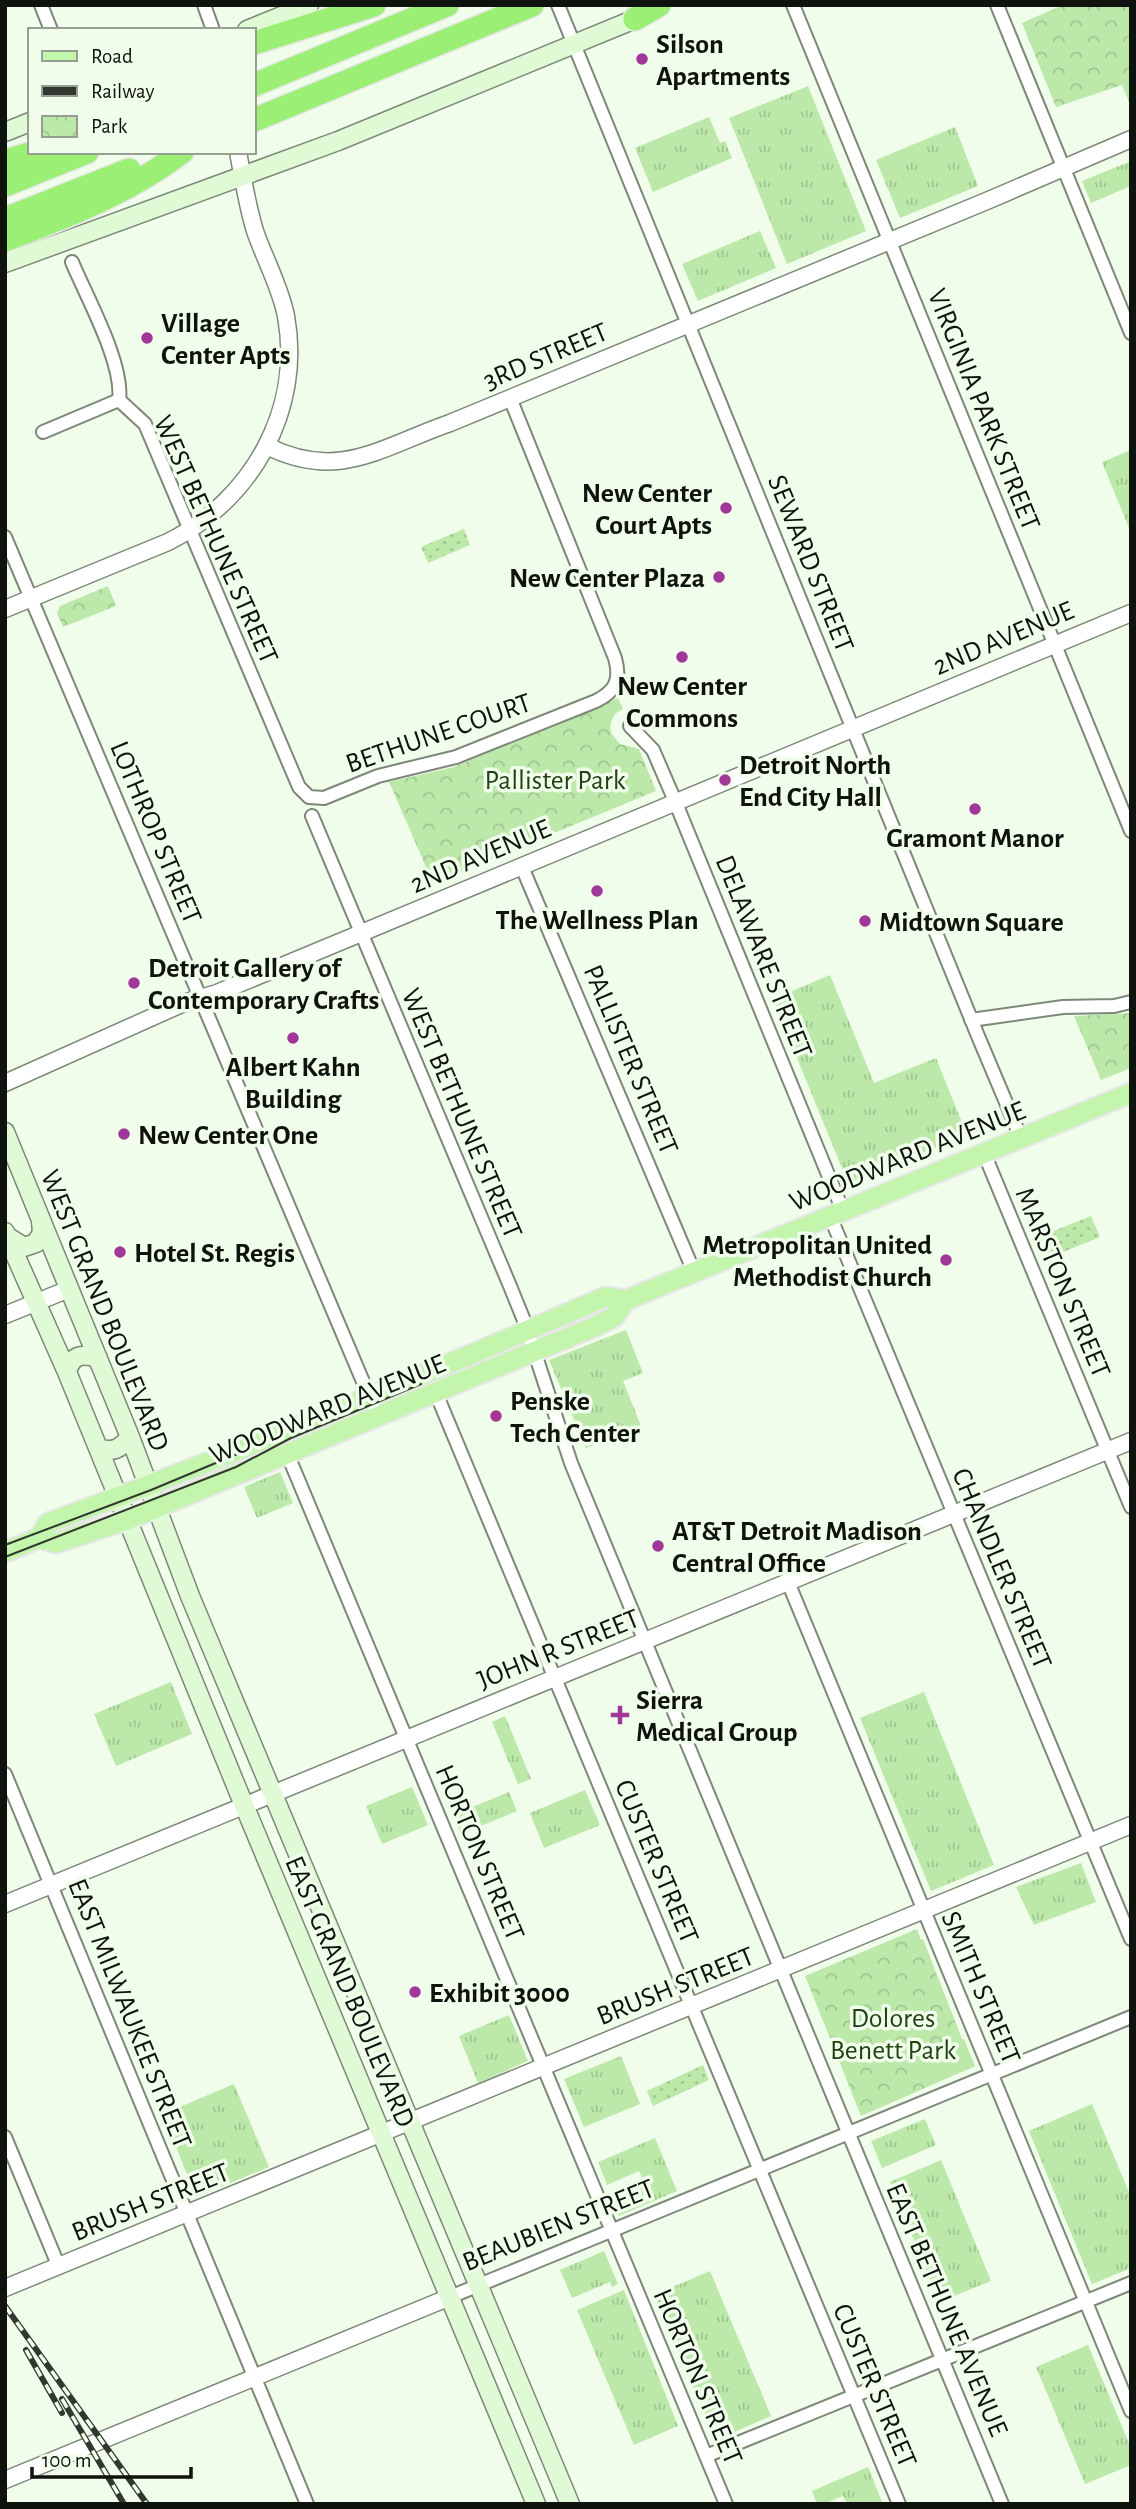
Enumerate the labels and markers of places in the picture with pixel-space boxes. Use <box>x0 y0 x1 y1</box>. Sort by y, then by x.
place label: Silson Apartments <box>656 31 790 91</box>
marker: Silson Apartments <box>634 51 650 67</box>
place label: Village Center Apts <box>161 310 290 370</box>
marker: Village Center Apts <box>139 330 155 346</box>
place label: New Center Court Apts <box>582 480 712 540</box>
marker: New Center Court Apts <box>718 500 734 516</box>
place label: New Center Plaza <box>509 565 705 593</box>
marker: New Center Plaza <box>711 569 727 585</box>
marker: New Center Commons <box>674 649 690 665</box>
place label: New Center Commons <box>617 673 747 733</box>
place label: Detroit North End City Hall <box>739 752 891 812</box>
marker: Detroit North End City Hall <box>717 772 733 788</box>
marker: Gramont Manor <box>967 801 983 817</box>
place label: Gramont Manor <box>886 825 1064 853</box>
marker: The Wellness Plan <box>589 883 605 899</box>
place label: The Wellness Plan <box>495 907 699 935</box>
place label: Midtown Square <box>879 909 1064 937</box>
marker: Midtown Square <box>857 913 873 929</box>
place label: Detroit Gallery of Contemporary Crafts <box>148 955 379 1015</box>
marker: Detroit Gallery of Contemporary Crafts <box>126 975 142 991</box>
marker: Albert Kahn Building <box>285 1030 301 1046</box>
place label: Albert Kahn Building <box>226 1054 360 1114</box>
place label: New Center One <box>138 1122 318 1150</box>
marker: New Center One <box>116 1126 132 1142</box>
place label: Metropolitan United Methodist Church <box>702 1232 932 1292</box>
place label: Hotel St. Regis <box>134 1240 295 1268</box>
marker: Hotel St. Regis <box>112 1244 128 1260</box>
marker: Metropolitan United Methodist Church <box>938 1252 954 1268</box>
place label: Penske Tech Center <box>510 1388 640 1448</box>
marker: Penske Tech Center <box>488 1408 504 1424</box>
place label: AT&T Detroit Madison Central Office <box>672 1518 922 1578</box>
marker: AT&T Detroit Madison Central Office <box>650 1538 666 1554</box>
place label: Sierra Medical Group <box>636 1687 798 1747</box>
marker: Sierra Medical Group <box>610 1705 630 1725</box>
place label: Exhibit 3000 <box>429 1980 570 2008</box>
marker: Exhibit 3000 <box>407 1984 423 2000</box>

